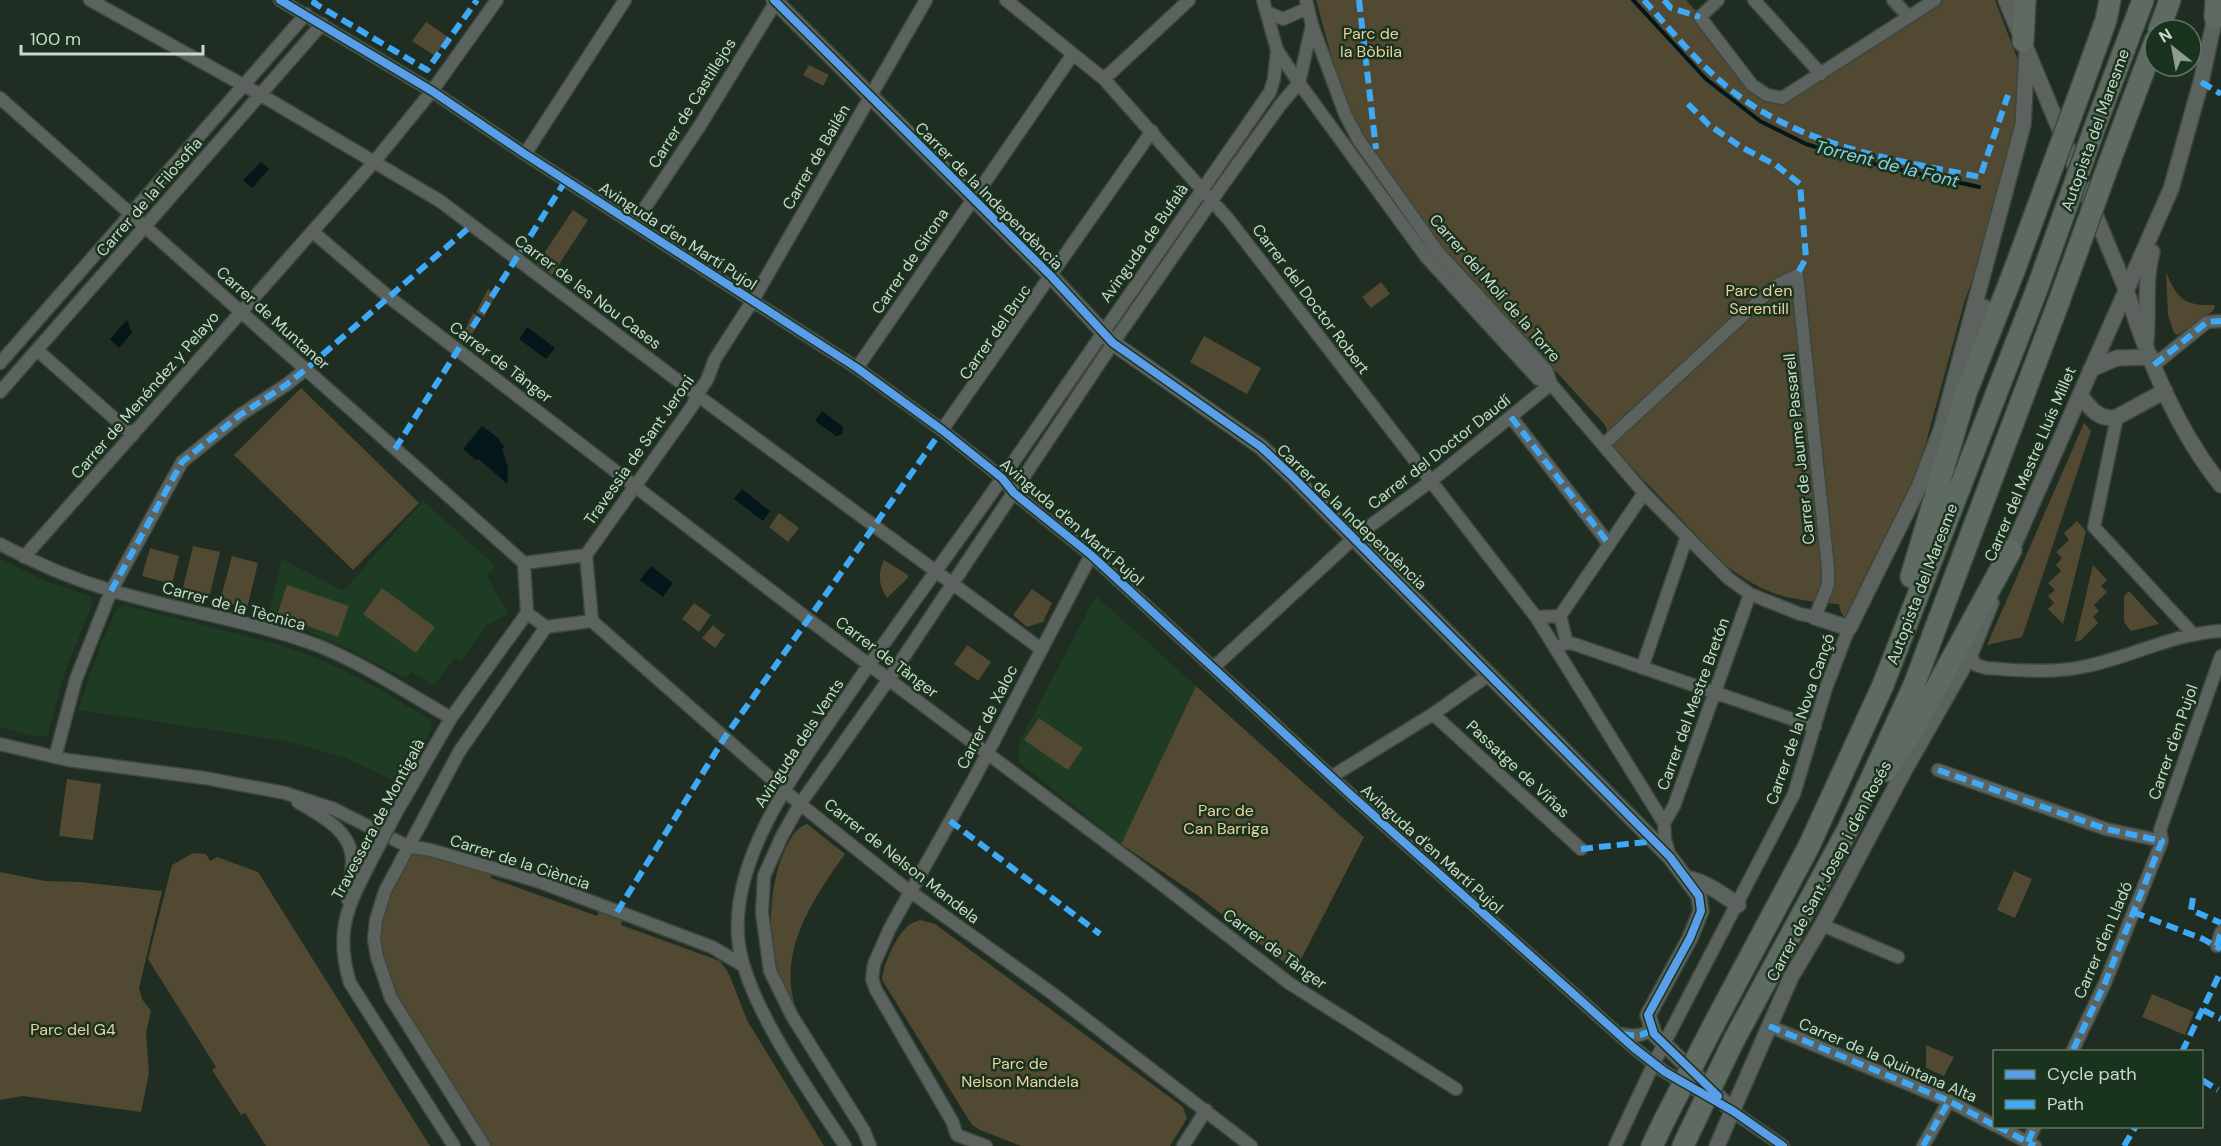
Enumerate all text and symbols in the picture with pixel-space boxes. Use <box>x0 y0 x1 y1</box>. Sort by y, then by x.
scale bar <box>21 18 202 56</box>
north arrow <box>2143 18 2203 78</box>
park label: Parc de la Bòbila <box>1340 23 1402 62</box>
text: N <box>2155 24 2176 48</box>
text: 100 m <box>30 27 81 51</box>
street label: Carrer de Castillejos <box>643 34 741 172</box>
street label: Autopista del Maresme <box>2056 46 2134 214</box>
street label: Carrer de Bailén <box>777 100 855 214</box>
street label: Carrer de la Independència <box>910 117 1068 275</box>
street label: Carrer de la Filosofia <box>91 133 207 261</box>
water label: Torrent de la Font <box>1812 134 1963 194</box>
street label: Avinguda d'en Martí Pujol <box>595 177 761 295</box>
street label: Avinguda de Bufalà <box>1095 179 1193 307</box>
street label: Carrer de Girona <box>867 204 953 318</box>
street label: Carrer del Molí de la Torre <box>1425 209 1565 367</box>
street label: Carrer del Doctor Robert <box>1248 220 1374 378</box>
street label: Carrer de les Nou Cases <box>510 230 666 354</box>
street label: Carrer de Muntaner <box>212 262 334 374</box>
street label: Carrer del Bruc <box>954 280 1036 384</box>
park label: Parc d'en Serentill <box>1726 280 1792 319</box>
street label: Carrer de Menéndez y Pelayo <box>66 307 224 483</box>
street label: Carrer de Tànger <box>445 316 557 408</box>
street label: Carrer de Jaume Passarell <box>1779 352 1819 546</box>
street label: Carrer del Mestre Lluís Millet <box>1979 363 2081 565</box>
street label: Travessia de Sant Jeroni <box>579 371 699 529</box>
street label: Carrer del Doctor Daudí <box>1363 389 1515 514</box>
street label: Carrer de la Independència <box>1272 440 1432 594</box>
street label: Avinguda d'en Martí Pujol <box>996 454 1148 590</box>
street label: Autopista del Maresme <box>1882 500 1962 668</box>
street label: Carrer de la Tècnica <box>160 577 308 635</box>
street label: Carrer de Tànger <box>831 611 943 703</box>
street label: Carrer del Mestre Bretón <box>1652 615 1734 793</box>
street label: Carrer de la Nova Cançó <box>1761 630 1839 808</box>
street label: Carrer de Xaloc <box>952 661 1022 773</box>
street label: Avinguda dels Vents <box>749 675 849 811</box>
street label: Carrer d'en Pujol <box>2143 681 2203 803</box>
street label: Passatge de Viñas <box>1462 716 1574 822</box>
street label: Travessera de Montigalà <box>327 735 429 903</box>
street label: Carrer de Sant Josep i d'en Rosés <box>1762 757 1896 985</box>
street label: Avinguda d'en Martí Pujol <box>1356 780 1508 918</box>
street label: Carrer de Nelson Mandela <box>820 794 984 928</box>
park label: Parc de Can Barriga <box>1183 800 1269 839</box>
street label: Carrer de la Ciència <box>447 829 593 895</box>
street label: Carrer d'en Lladó <box>2069 878 2137 1002</box>
street label: Carrer de Tànger <box>1219 904 1331 994</box>
street label: Carrer de la Quintana Alta <box>1796 1013 1980 1107</box>
park label: Parc del G4 <box>30 1019 116 1040</box>
legend <box>1993 1050 2203 1128</box>
park label: Parc de Nelson Mandela <box>961 1053 1079 1092</box>
text: Cycle path <box>2047 1062 2137 1086</box>
text: Path <box>2047 1092 2084 1116</box>

